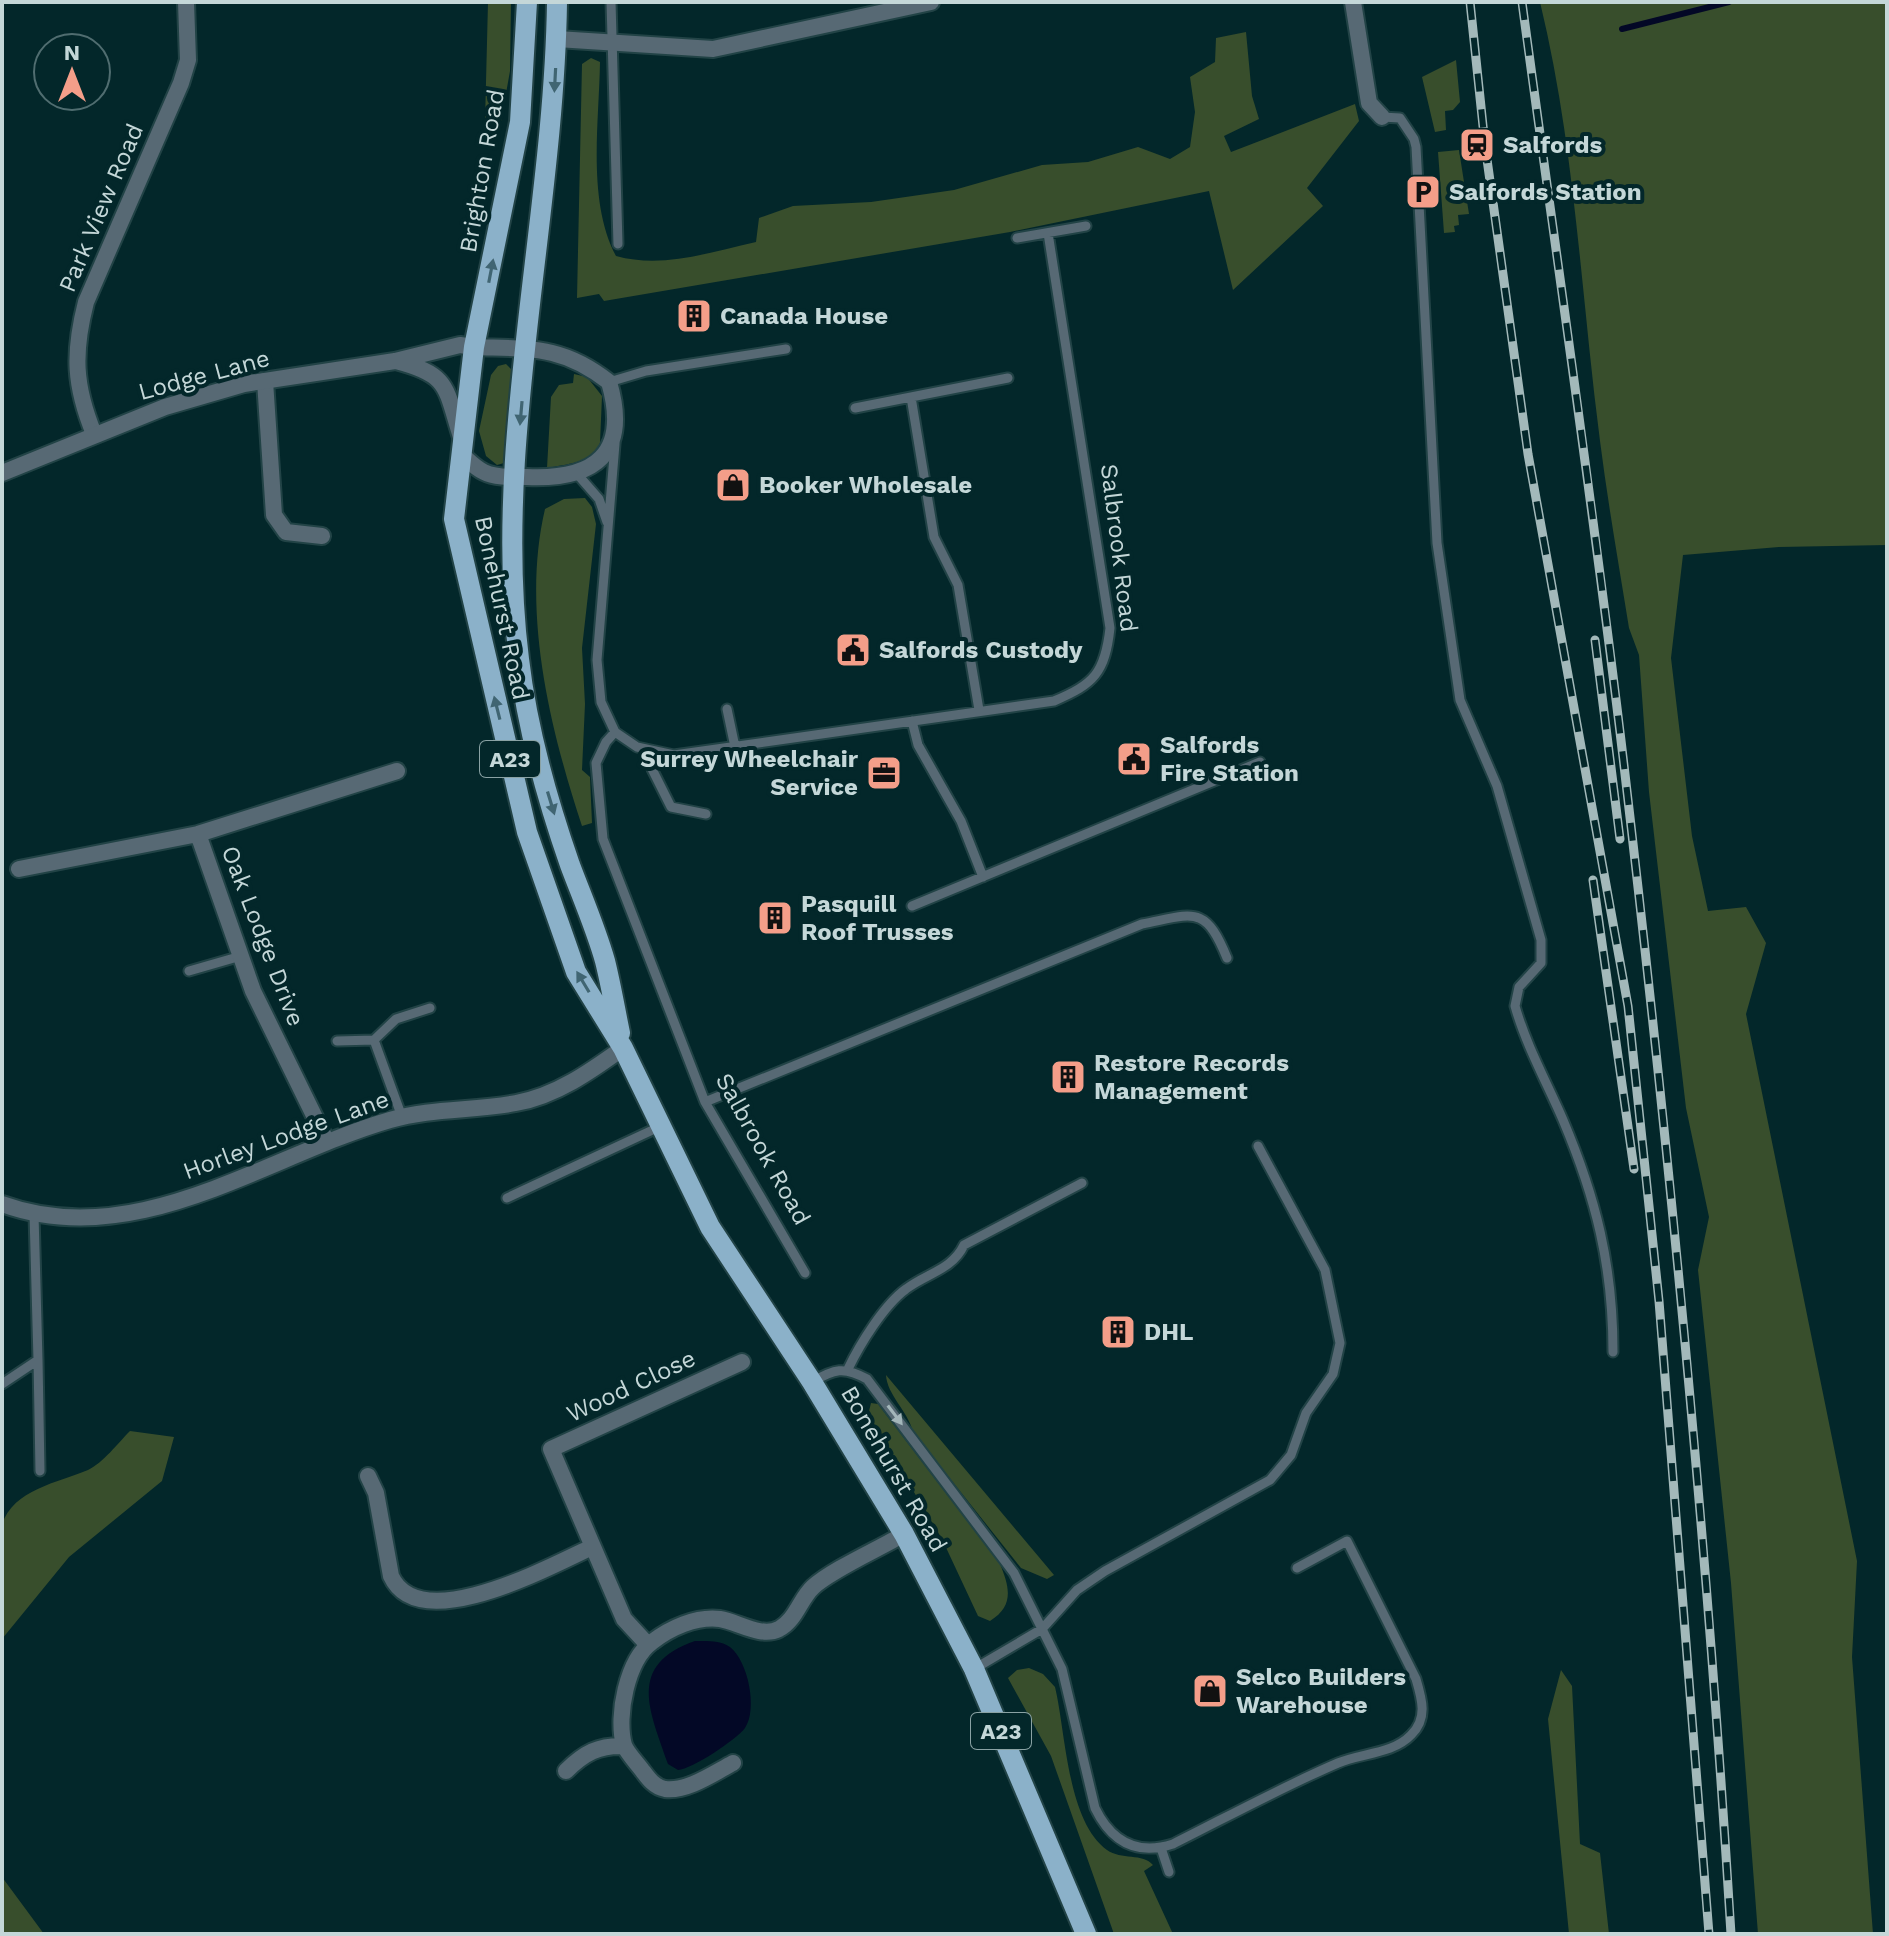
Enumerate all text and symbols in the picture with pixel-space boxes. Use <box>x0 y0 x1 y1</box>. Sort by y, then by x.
north arrow <box>32 32 112 112</box>
text: N <box>64 40 80 65</box>
one-way arrow <box>548 68 561 93</box>
street label: Brighton Road <box>454 87 510 255</box>
street label: Park View Road <box>53 120 149 296</box>
station icon: Salfords <box>1458 126 1496 164</box>
place label: Salfords <box>1503 131 1603 159</box>
parking icon: Salfords Station <box>1404 173 1442 211</box>
place label: Salfords Station <box>1449 178 1642 206</box>
one-way arrow <box>486 259 498 284</box>
building icon: Canada House <box>675 297 713 335</box>
place label: Canada House <box>720 302 888 330</box>
street label: Lodge Lane <box>135 344 273 406</box>
one-way arrow <box>514 401 527 426</box>
street label: Salbrook Road <box>1095 462 1143 634</box>
shop icon: Booker Wholesale <box>714 466 752 504</box>
place label: Booker Wholesale <box>759 471 972 499</box>
street label: Bonehurst Road <box>469 514 535 702</box>
public building icon: Salfords Custody <box>834 631 872 669</box>
place label: Salfords Custody <box>879 636 1083 664</box>
one-way arrow <box>490 695 502 720</box>
place label: Salfords Fire Station <box>1160 731 1299 787</box>
public building icon: Salfords Fire Station <box>1115 740 1153 778</box>
road number: A23 <box>480 741 540 777</box>
place label: Surrey Wheelchair Service <box>640 745 859 801</box>
office icon: Surrey Wheelchair Service <box>865 754 903 792</box>
one-way arrow <box>545 791 558 815</box>
street label: Oak Lodge Drive <box>216 842 310 1030</box>
place label: Pasquill Roof Trusses <box>801 890 954 946</box>
building icon: Pasquill Roof Trusses <box>756 899 794 937</box>
one-way arrow <box>576 971 590 993</box>
place label: Restore Records Management <box>1094 1049 1289 1105</box>
building icon: Restore Records Management <box>1049 1058 1087 1096</box>
street label: Salbrook Road <box>710 1068 816 1230</box>
street label: Horley Lodge Lane <box>179 1085 393 1185</box>
building icon: DHL <box>1099 1313 1137 1351</box>
place label: DHL <box>1144 1318 1194 1346</box>
street label: Wood Close <box>562 1344 700 1428</box>
street label: Bonehurst Road <box>835 1381 953 1557</box>
one-way arrow <box>886 1405 902 1425</box>
place label: Selco Builders Warehouse <box>1236 1663 1406 1719</box>
shop icon: Selco Builders Warehouse <box>1191 1672 1229 1710</box>
road number: A23 <box>971 1713 1031 1749</box>

